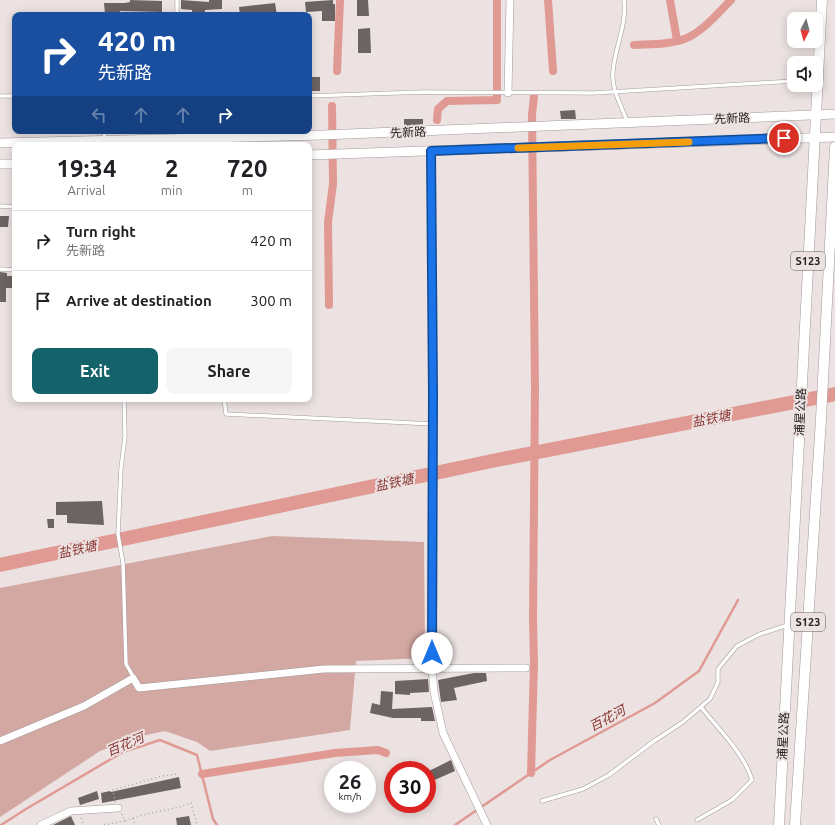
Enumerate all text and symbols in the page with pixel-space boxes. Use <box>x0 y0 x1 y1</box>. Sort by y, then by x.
north arrow <box>787 12 823 48</box>
map controls <box>787 12 823 92</box>
text: 420 m <box>98 25 176 56</box>
icon: right <box>32 28 84 80</box>
button: sound <box>787 56 823 92</box>
text: 先新路 <box>98 62 152 82</box>
icon: left <box>88 104 110 126</box>
icon: ahead <box>130 104 152 126</box>
icon: ahead <box>172 104 194 126</box>
icon: right <box>214 104 236 126</box>
street label: 先新路 <box>714 111 750 125</box>
pin <box>767 121 801 155</box>
street label: 先新路 <box>390 125 426 139</box>
icon: arrive <box>773 127 795 149</box>
text: 19:34 <box>56 155 116 182</box>
text: 2 <box>165 155 178 182</box>
text: 720 <box>227 155 268 182</box>
text: Arrival <box>67 183 105 197</box>
text: min <box>161 183 183 197</box>
text: m <box>242 183 253 197</box>
text: Turn right <box>66 223 136 240</box>
icon: right <box>32 230 54 252</box>
text: 420 m <box>250 232 292 249</box>
text: 先新路 <box>66 243 105 257</box>
road number: S123 <box>791 252 825 270</box>
icon: arrive <box>32 290 54 312</box>
text: Arrive at destination <box>66 292 212 309</box>
text: 300 m <box>250 292 292 309</box>
button: Exit <box>32 348 158 394</box>
button: Share <box>166 348 292 394</box>
street label: 浦星公路 <box>792 388 808 436</box>
water label: 盐铁塘 <box>691 407 733 429</box>
water label: 盐铁塘 <box>373 471 416 493</box>
water label: 盐铁塘 <box>56 538 99 560</box>
road number: S123 <box>791 613 825 631</box>
position arrow <box>411 632 453 674</box>
water label: 百花河 <box>586 701 630 733</box>
street label: 浦星公路 <box>775 712 791 760</box>
water label: 百花河 <box>104 729 148 758</box>
speed limit sign: 30 <box>384 761 436 813</box>
text: 26 <box>339 770 361 793</box>
text: km/h <box>338 791 362 802</box>

